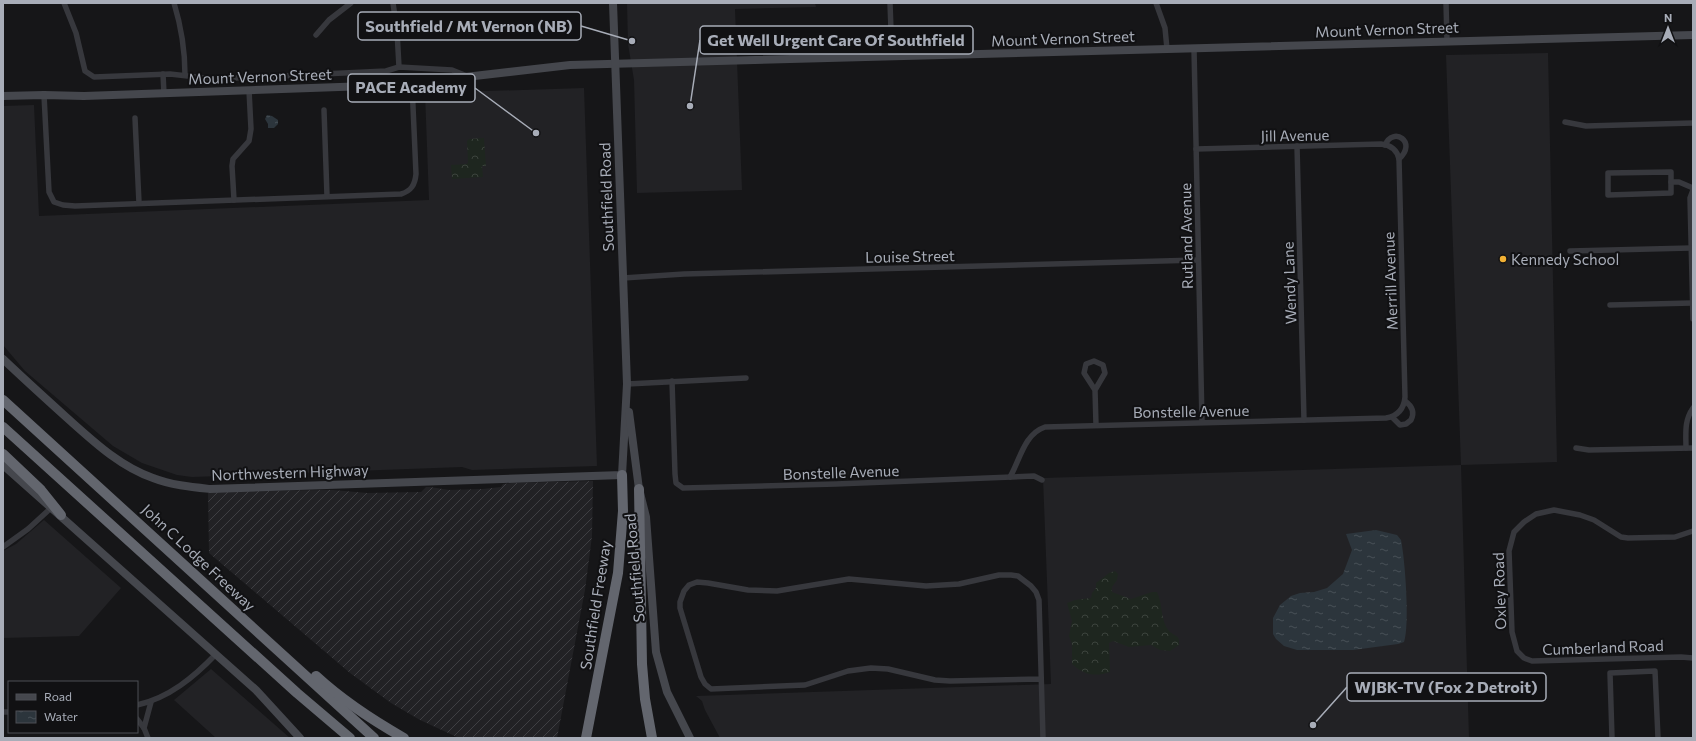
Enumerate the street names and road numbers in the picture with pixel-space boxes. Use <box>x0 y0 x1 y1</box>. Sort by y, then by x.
street label: Mount Vernon Street <box>1315 17 1459 41</box>
street label: Mount Vernon Street <box>991 26 1135 50</box>
street label: Mount Vernon Street <box>188 64 332 88</box>
street label: Jill Avenue <box>1260 125 1330 145</box>
street label: Southfield Road <box>595 142 617 252</box>
street label: Rutland Avenue <box>1176 183 1196 289</box>
street label: Merrill Avenue <box>1379 231 1401 331</box>
street label: Wendy Lane <box>1279 241 1299 325</box>
street label: Louise Street <box>865 246 955 266</box>
street label: Bonstelle Avenue <box>1133 401 1249 421</box>
street label: Northwestern Highway <box>211 460 369 484</box>
street label: Bonstelle Avenue <box>783 461 900 483</box>
street label: John C Lodge Freeway <box>139 500 260 614</box>
street label: Southfield Road <box>620 513 648 623</box>
street label: Southfield Freeway <box>576 539 614 671</box>
street label: Oxley Road <box>1489 552 1509 630</box>
street label: Cumberland Road <box>1542 636 1664 658</box>

